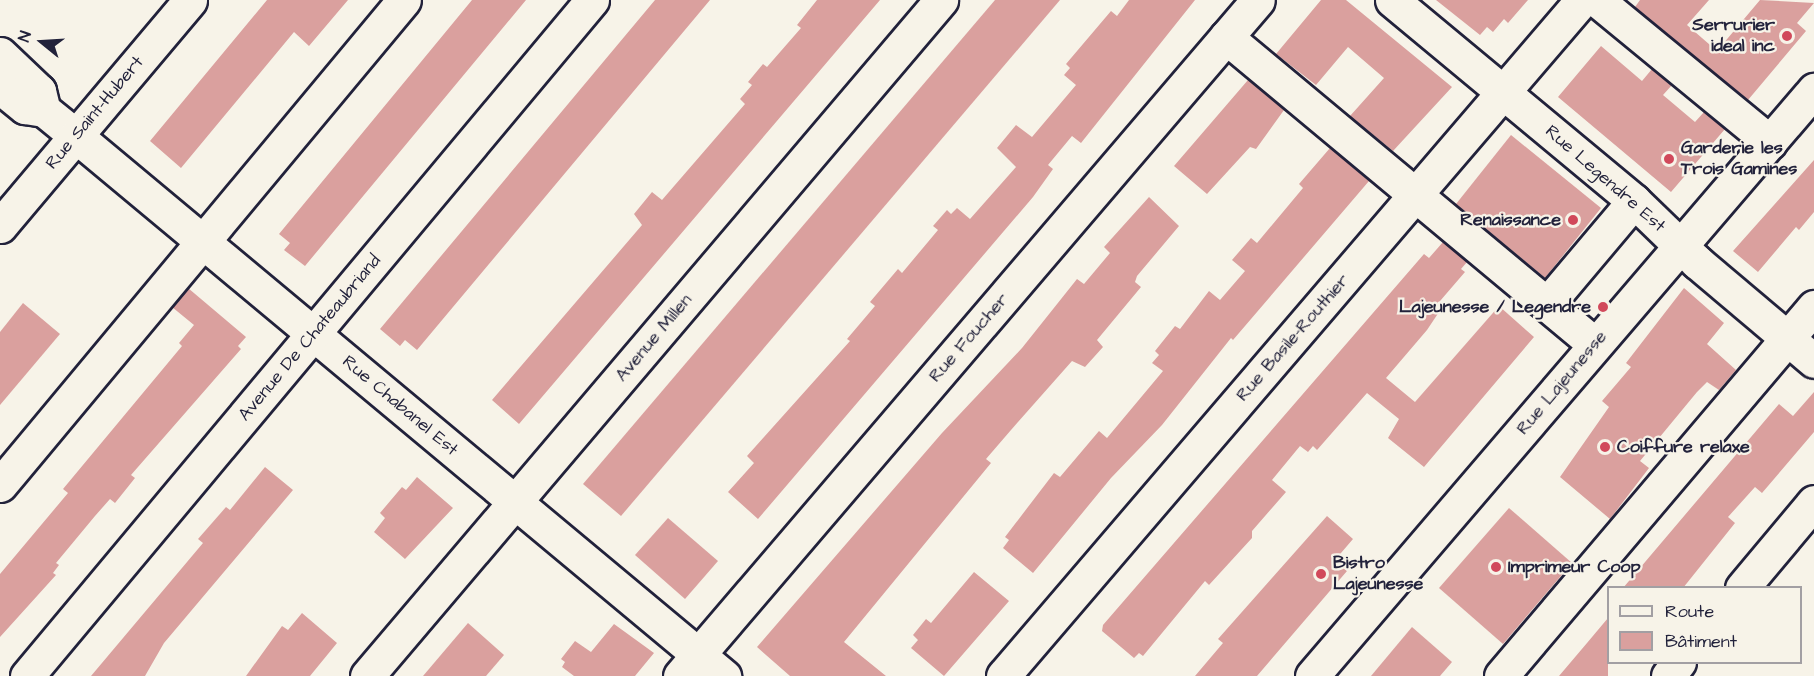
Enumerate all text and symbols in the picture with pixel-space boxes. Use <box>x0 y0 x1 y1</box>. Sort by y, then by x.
north arrow <box>12 12 72 72</box>
place label: Serrurier ideal inc <box>1692 15 1775 57</box>
text: N <box>13 28 37 45</box>
marker: Serrurier ideal inc <box>1780 29 1794 43</box>
street label: Rue Saint-Hubert <box>41 52 149 174</box>
street label: Rue Legendre Est <box>1540 121 1670 237</box>
place label: Garderie les Trois Gamines <box>1681 138 1797 180</box>
marker: Garderie les Trois Gamines <box>1662 152 1676 166</box>
place label: Renaissance <box>1460 209 1561 231</box>
marker: Renaissance <box>1566 213 1580 227</box>
street label: Avenue De Chateaubriand <box>234 250 386 426</box>
street label: Rue Basile-Routhier <box>1232 270 1354 406</box>
street label: Rue Foucher <box>925 289 1013 387</box>
street label: Avenue Millen <box>611 290 697 386</box>
place label: Lajeunesse / Legendre <box>1399 296 1591 318</box>
marker: Lajeunesse / Legendre <box>1596 300 1610 314</box>
street label: Rue Lajeunesse <box>1512 327 1612 439</box>
street label: Rue Chabanel Est <box>338 351 462 461</box>
place label: Coiffure relaxe <box>1617 436 1750 458</box>
marker: Coiffure relaxe <box>1598 440 1612 454</box>
place label: Bistro Lajeunesse <box>1333 553 1423 596</box>
place label: Imprimeur Coop <box>1508 556 1640 578</box>
marker: Imprimeur Coop <box>1489 560 1503 574</box>
marker: Bistro Lajeunesse <box>1314 567 1328 581</box>
legend <box>1607 586 1802 664</box>
text: Route <box>1665 599 1714 624</box>
text: Bâtiment <box>1665 629 1737 654</box>

